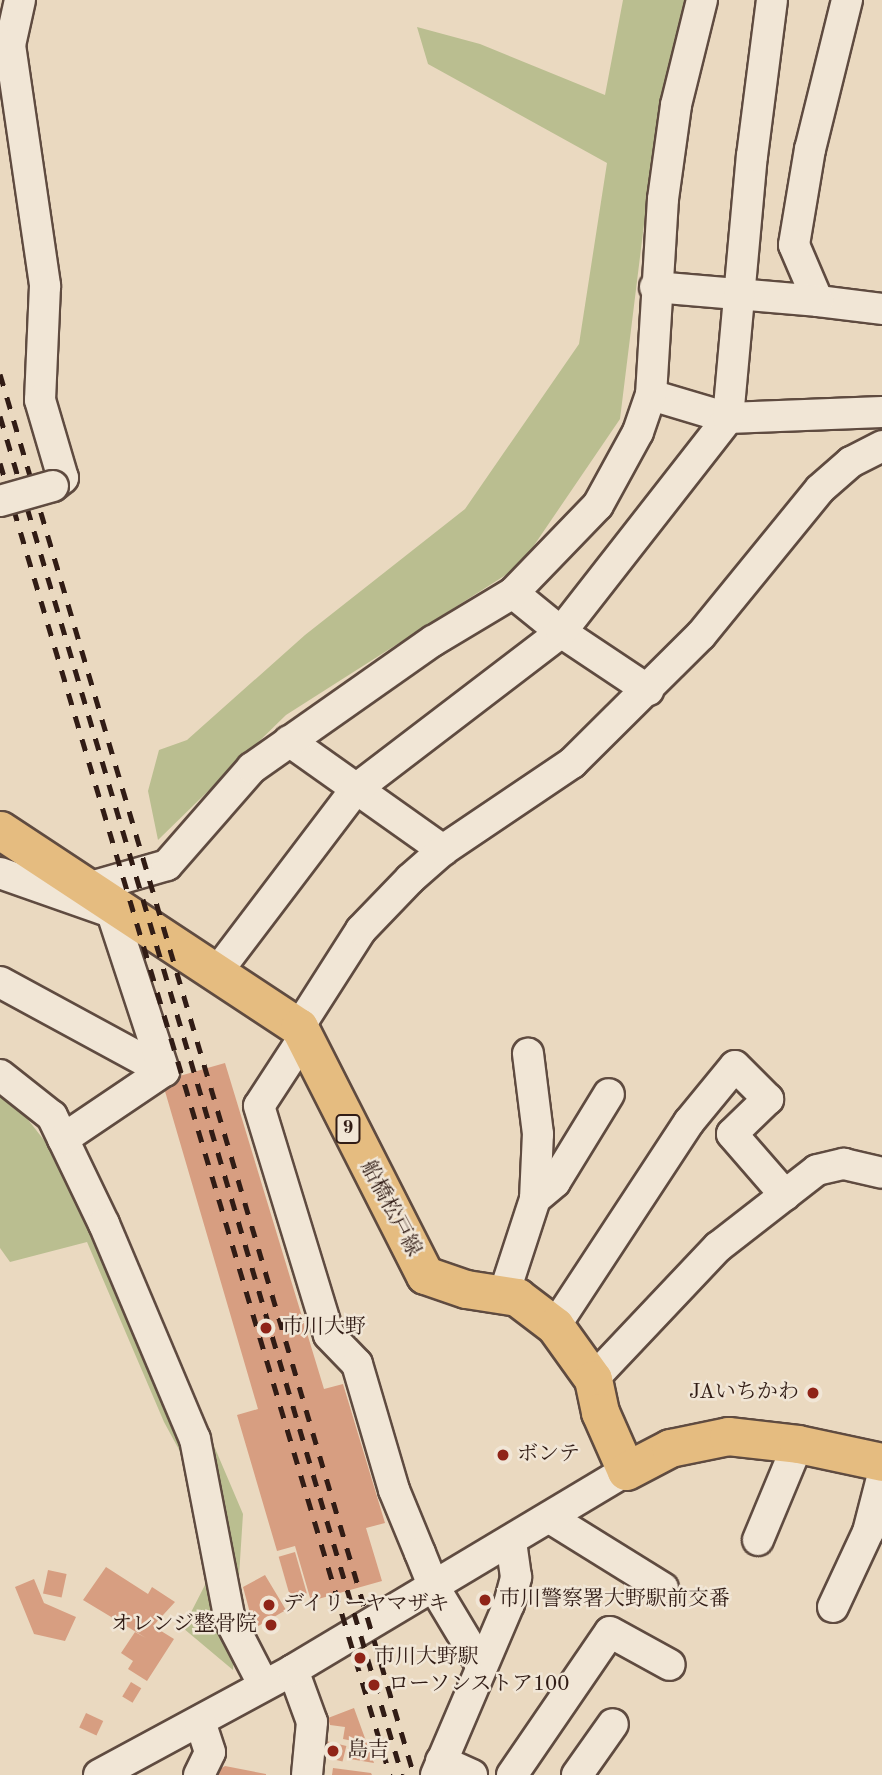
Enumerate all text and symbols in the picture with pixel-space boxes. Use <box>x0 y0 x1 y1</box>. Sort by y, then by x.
road number: 9 <box>334 1114 362 1144</box>
street label: 船橋松戸線 <box>354 1157 426 1261</box>
place label: 市川大野 <box>282 1315 366 1341</box>
marker: 市川大野 <box>256 1318 276 1338</box>
place label: JAいちかわ <box>689 1380 799 1406</box>
marker: JAいちかわ <box>805 1385 821 1401</box>
place label: ボンテ <box>517 1442 580 1468</box>
marker: ボンテ <box>495 1447 511 1463</box>
place label: 市川警察署大野駅前交番 <box>499 1587 730 1613</box>
place label: デイリーヤマザキ <box>283 1592 451 1618</box>
marker: 市川警察署大野駅前交番 <box>477 1592 493 1608</box>
marker: デイリーヤマザキ <box>261 1597 277 1613</box>
place label: オレンジ整骨院 <box>110 1612 257 1638</box>
marker: オレンジ整骨院 <box>263 1617 279 1633</box>
place label: 市川大野駅 <box>374 1645 479 1671</box>
marker: 市川大野駅 <box>352 1650 368 1666</box>
place label: ローソンストア100 <box>388 1672 572 1698</box>
marker: ローソンストア100 <box>366 1677 382 1693</box>
place label: 島吉 <box>347 1738 389 1764</box>
marker: 島吉 <box>325 1743 341 1759</box>

